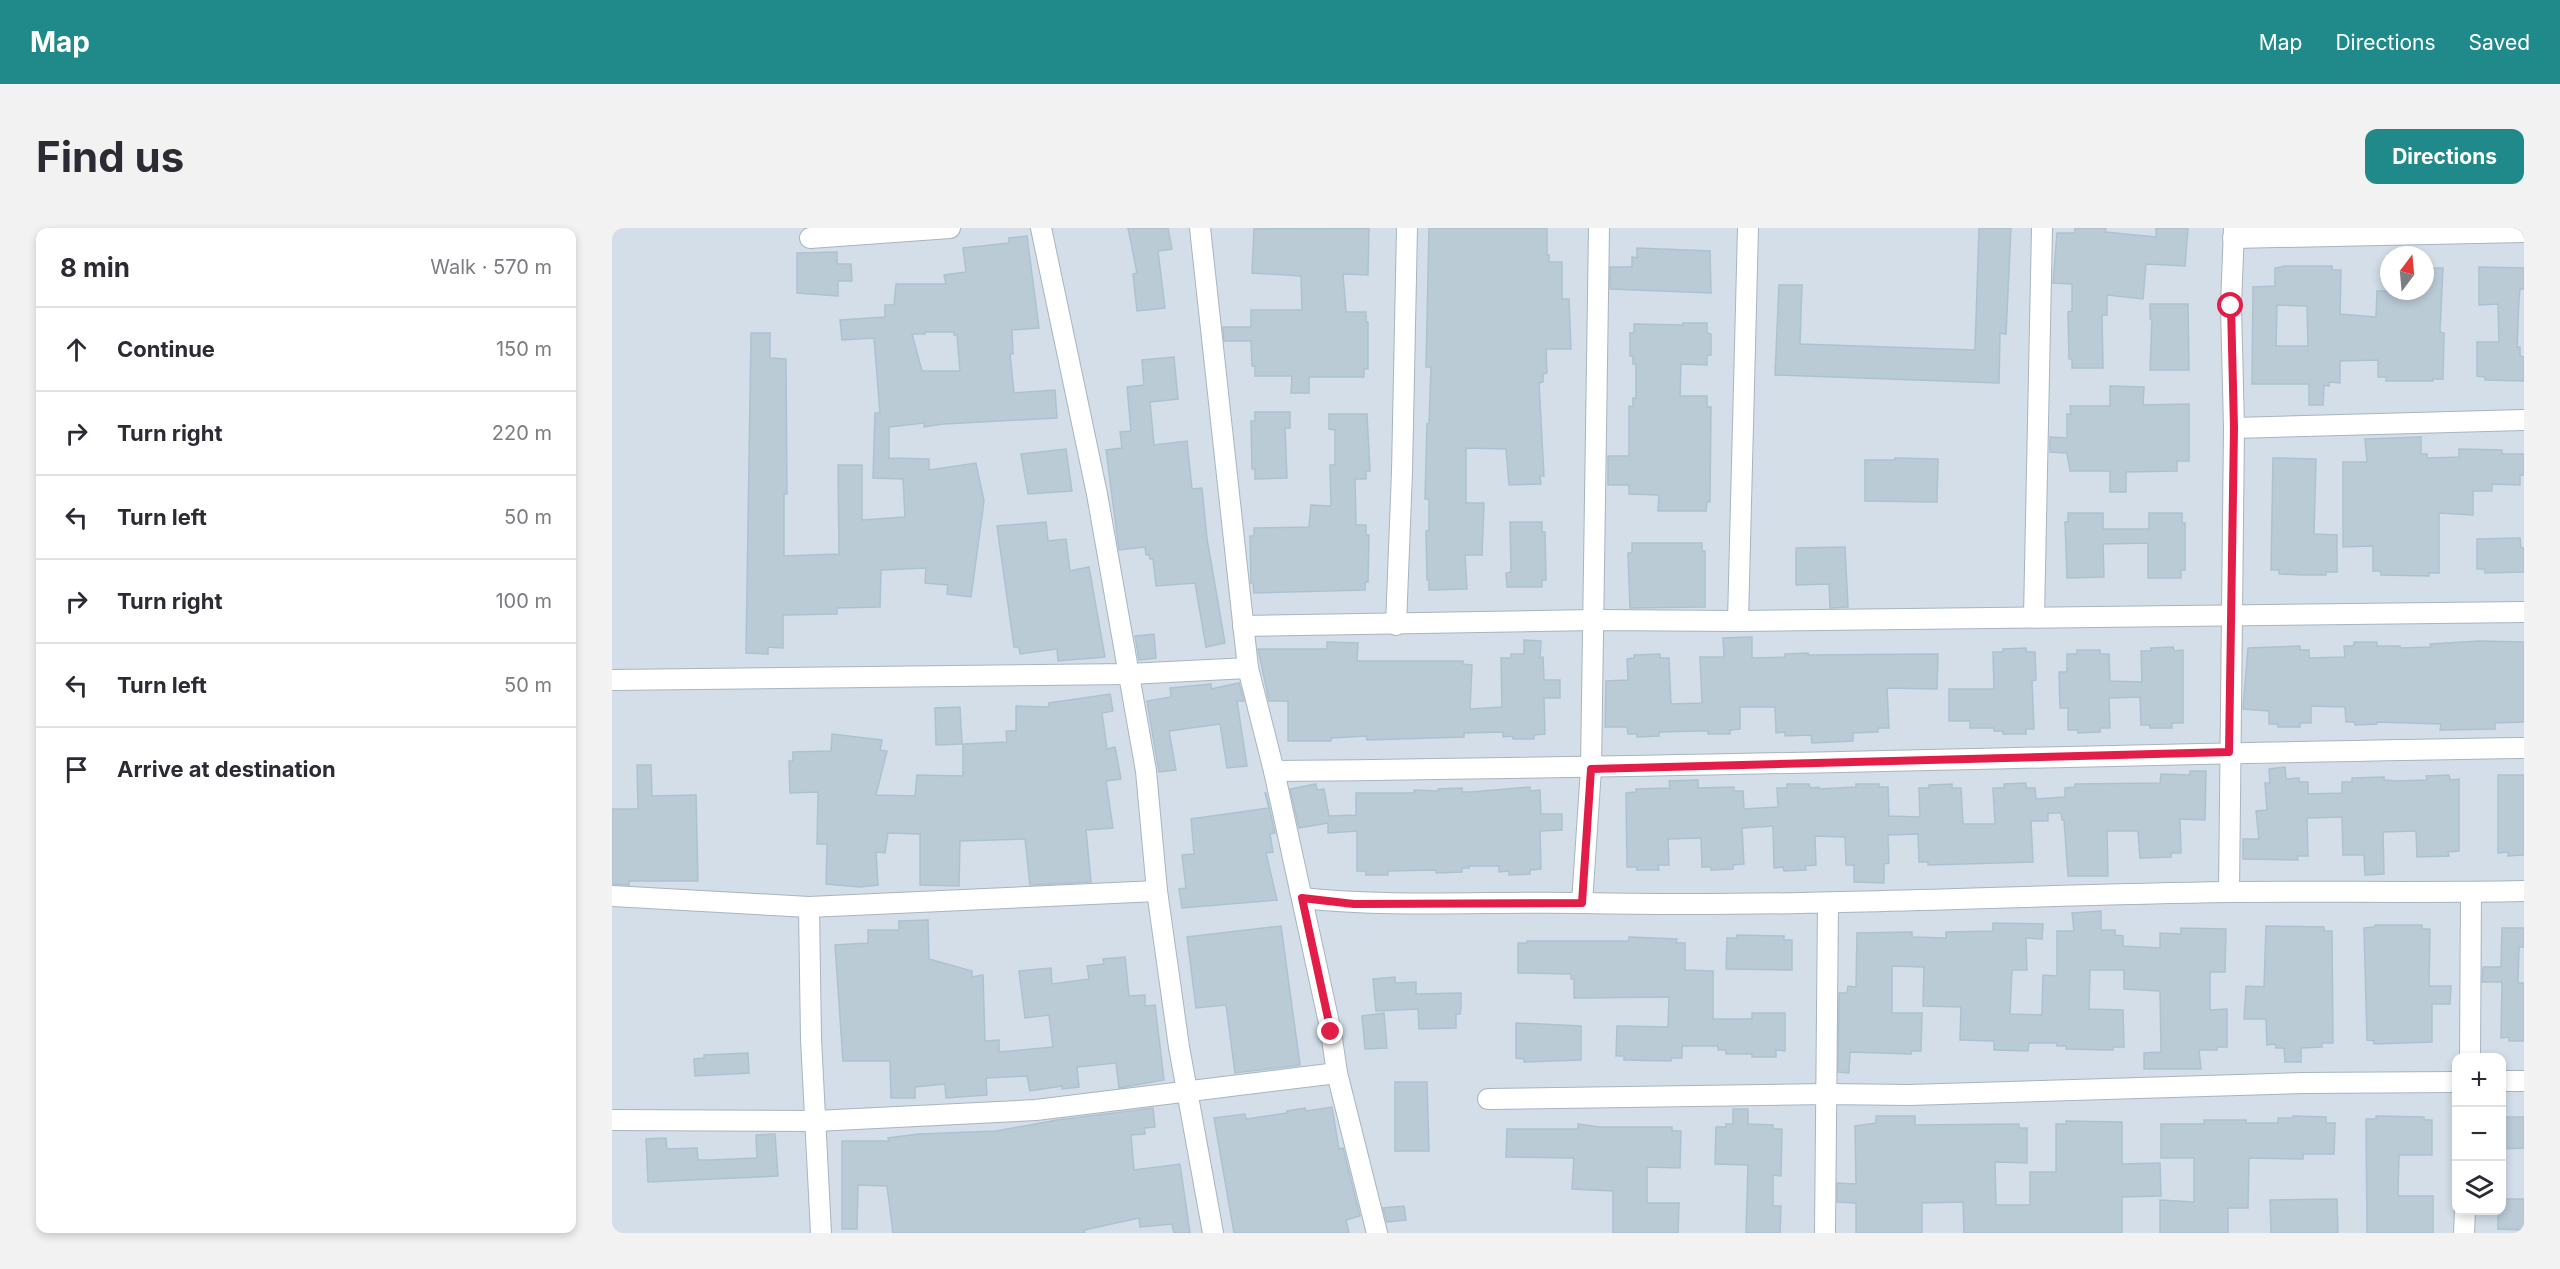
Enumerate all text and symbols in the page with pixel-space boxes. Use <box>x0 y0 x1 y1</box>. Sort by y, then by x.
text: Map <box>30 25 90 59</box>
text: Map <box>2259 30 2302 55</box>
text: Directions <box>2335 30 2436 55</box>
text: Saved <box>2469 30 2530 55</box>
button: Directions <box>2365 129 2524 184</box>
text: Find us <box>36 131 184 182</box>
north arrow <box>2380 246 2434 300</box>
text: 8 min <box>60 252 130 283</box>
text: Walk · 570 m <box>430 255 552 279</box>
route start <box>2217 292 2243 318</box>
icon: ahead <box>60 333 93 366</box>
text: Continue <box>117 336 215 362</box>
text: 150 m <box>496 337 552 361</box>
icon: right <box>60 417 93 450</box>
text: Turn right <box>117 420 223 446</box>
text: 220 m <box>492 421 552 445</box>
icon: left <box>60 501 93 534</box>
text: Turn left <box>117 504 207 530</box>
text: 50 m <box>504 505 552 529</box>
icon: right <box>60 585 93 618</box>
text: Turn right <box>117 588 223 614</box>
text: 100 m <box>495 589 552 613</box>
icon: left <box>60 669 93 702</box>
text: Turn left <box>117 672 207 698</box>
text: 50 m <box>504 673 552 697</box>
icon: arrive <box>60 753 93 786</box>
text: Arrive at destination <box>117 756 336 782</box>
route end <box>1317 1018 1343 1044</box>
map controls <box>2452 1053 2506 1215</box>
button: + <box>2452 1053 2506 1107</box>
button: − <box>2452 1107 2506 1161</box>
button: layers <box>2452 1161 2506 1215</box>

